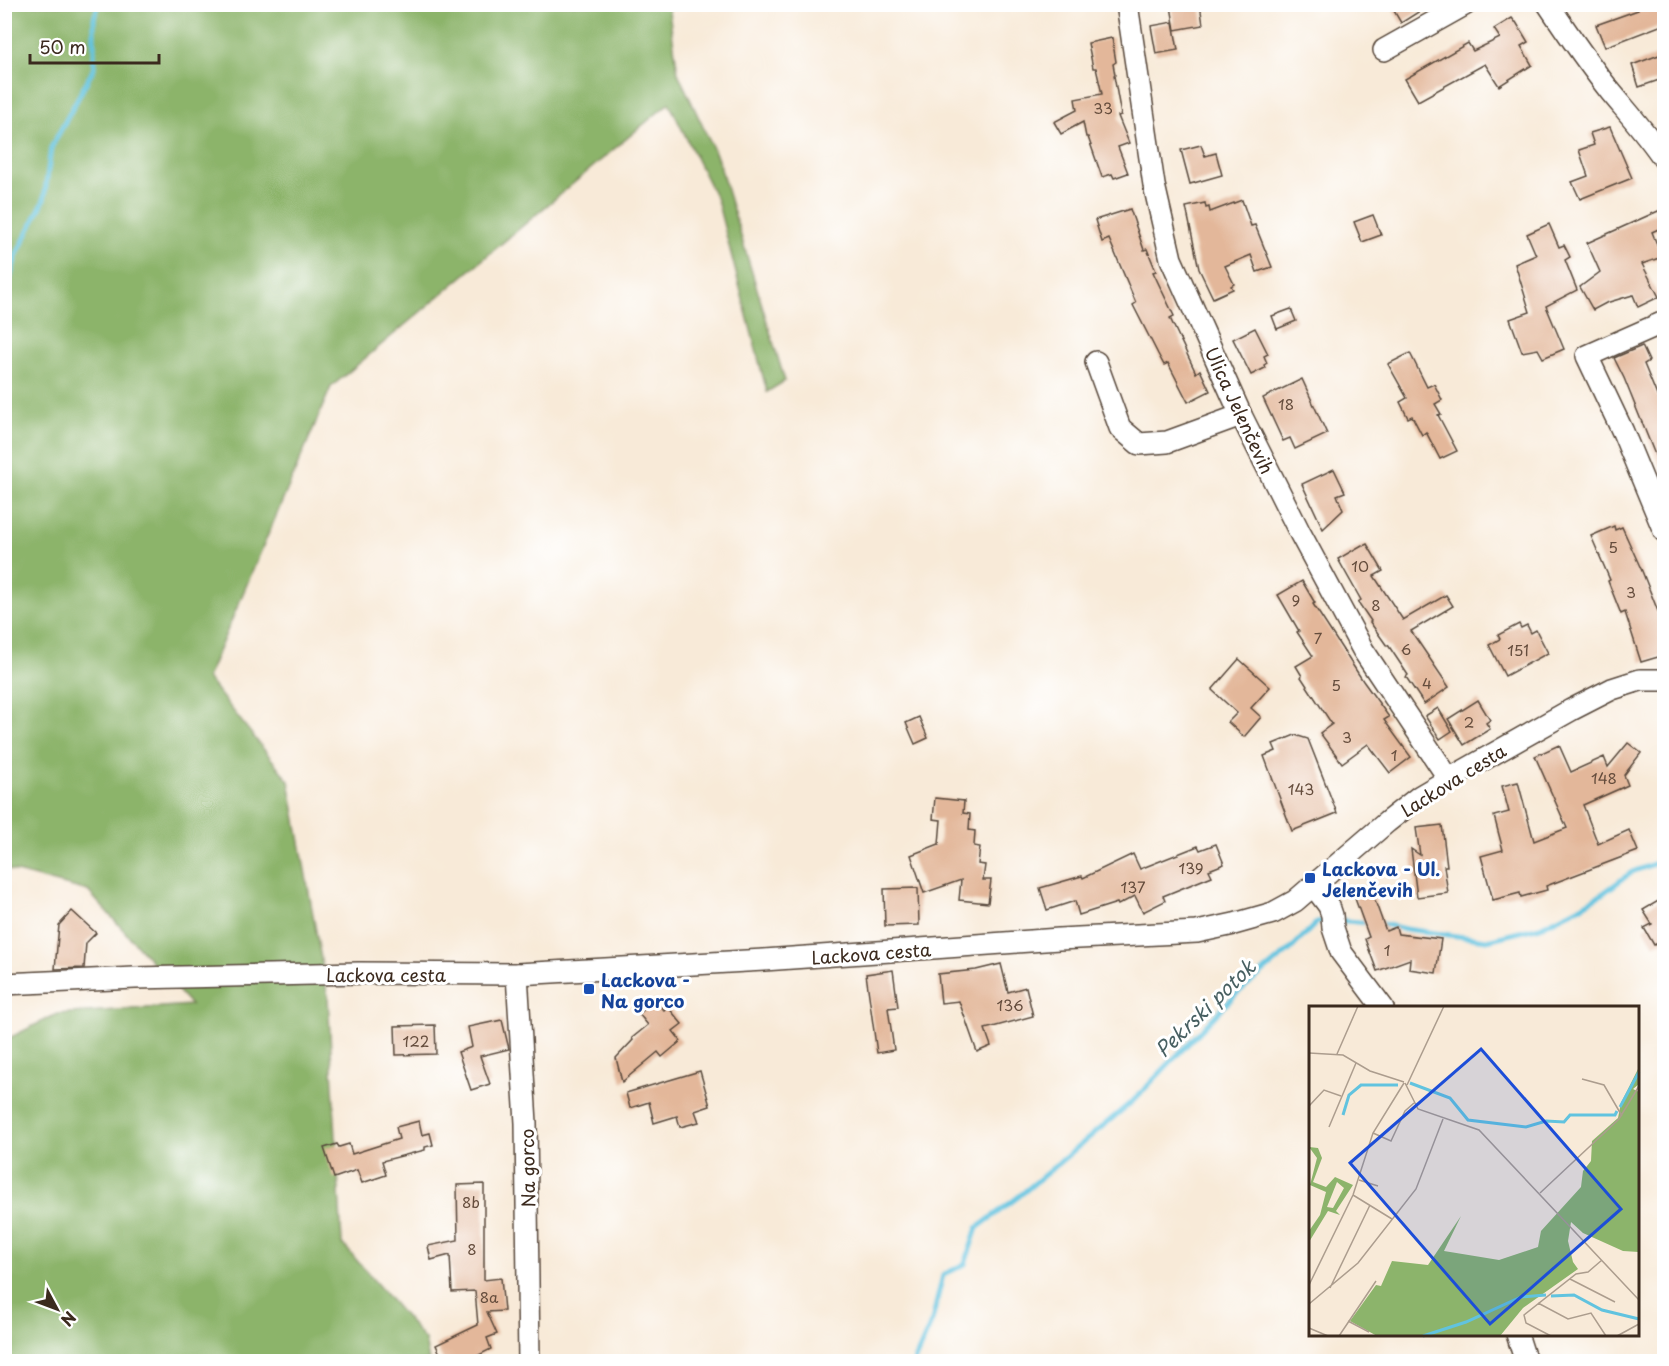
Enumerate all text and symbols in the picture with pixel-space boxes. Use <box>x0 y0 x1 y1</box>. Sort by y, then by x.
scale bar <box>30 27 159 65</box>
text: 50 m <box>39 33 86 60</box>
house number: 33 <box>1093 96 1113 119</box>
street label: Ulica Jelenčevih <box>1199 342 1281 478</box>
house number: 18 <box>1278 392 1294 415</box>
house number: 5 <box>1608 535 1618 558</box>
house number: 10 <box>1351 554 1369 577</box>
house number: 3 <box>1626 580 1636 603</box>
house number: 9 <box>1292 588 1300 611</box>
house number: 8 <box>1371 593 1381 616</box>
house number: 7 <box>1314 626 1323 649</box>
house number: 6 <box>1401 637 1411 660</box>
house number: 151 <box>1507 638 1529 661</box>
house number: 4 <box>1422 671 1432 694</box>
house number: 5 <box>1331 673 1341 696</box>
house number: 2 <box>1464 710 1474 733</box>
house number: 3 <box>1342 725 1352 748</box>
street label: Lackova cesta <box>1395 736 1512 823</box>
house number: 1 <box>1391 743 1397 766</box>
house number: 148 <box>1591 766 1617 789</box>
house number: 143 <box>1288 777 1314 800</box>
place label: Lackova - Ul. Jelenčevih <box>1322 855 1440 903</box>
house number: 139 <box>1178 856 1204 879</box>
marker: Lackova - Ul. Jelenčevih <box>1303 871 1317 885</box>
house number: 137 <box>1121 875 1146 898</box>
street label: Lackova cesta <box>810 935 933 971</box>
house number: 1 <box>1384 938 1390 961</box>
water label: Pekrski potok <box>1148 952 1263 1064</box>
street label: Lackova cesta <box>326 961 447 988</box>
place label: Lackova - Na gorco <box>601 966 690 1014</box>
marker: Lackova - Na gorco <box>582 982 596 996</box>
house number: 136 <box>996 993 1024 1016</box>
inset map <box>1309 1006 1639 1336</box>
house number: 122 <box>403 1029 429 1052</box>
street label: Na gorco <box>513 1128 541 1208</box>
house number: 8b <box>462 1190 480 1213</box>
house number: 8 <box>467 1237 477 1260</box>
north arrow <box>27 1279 87 1339</box>
house number: 8a <box>480 1285 499 1308</box>
text: N <box>56 1307 82 1332</box>

